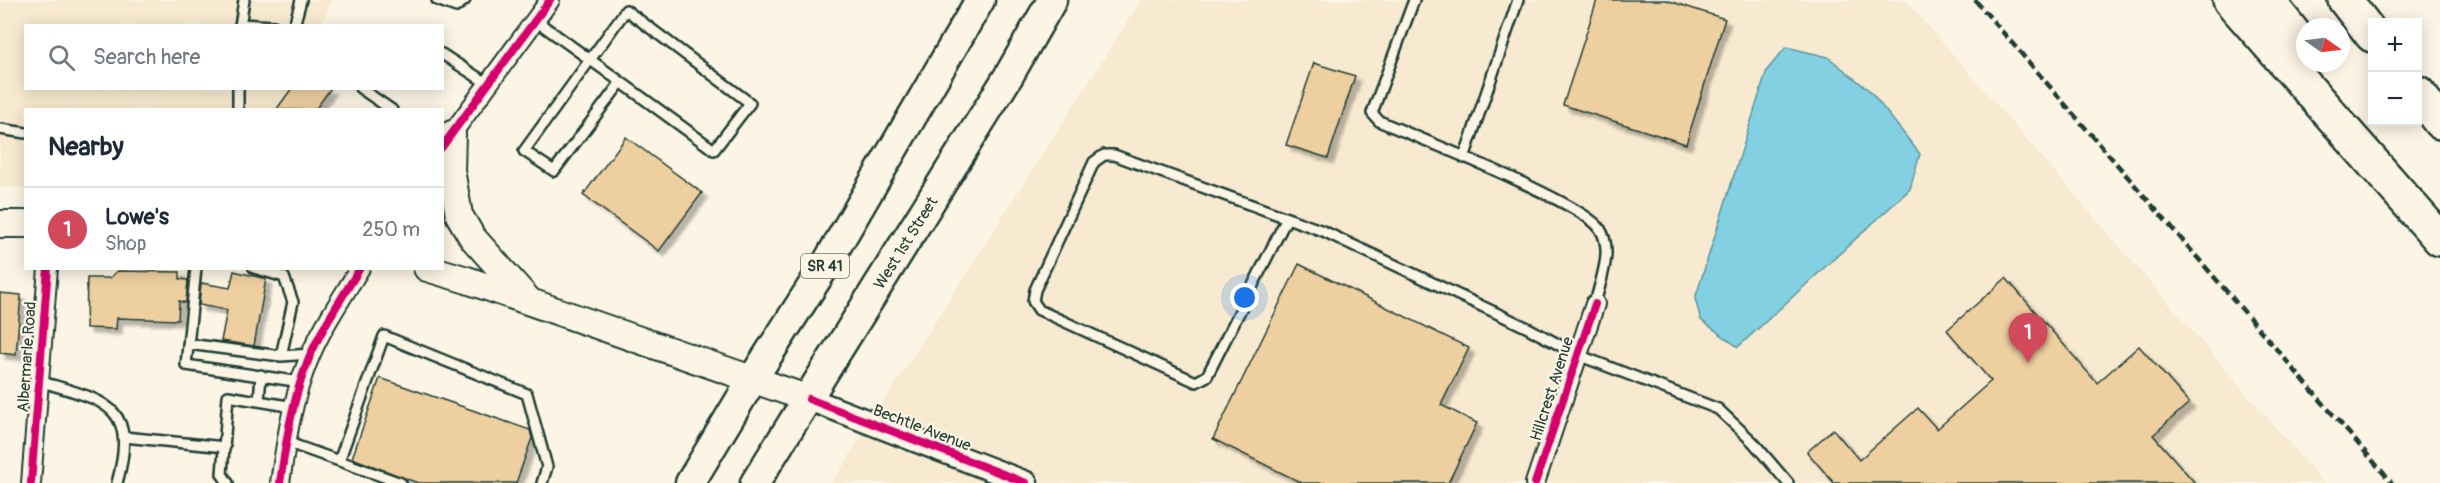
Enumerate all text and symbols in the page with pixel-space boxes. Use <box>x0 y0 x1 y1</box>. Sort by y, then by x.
north arrow <box>2296 18 2350 72</box>
map controls <box>2368 18 2422 126</box>
button: + <box>2368 18 2422 72</box>
search box <box>24 24 444 90</box>
icon: search <box>45 41 78 74</box>
text: Search here <box>93 43 200 71</box>
button: − <box>2368 72 2422 126</box>
text: Nearby <box>48 131 124 163</box>
street label: West 1st Street <box>870 193 943 293</box>
text: Lowe's <box>105 203 169 231</box>
text: 1 <box>64 217 71 242</box>
text: 250 m <box>362 217 420 242</box>
text: Shop <box>105 231 146 256</box>
road number: SR 41 <box>801 254 849 278</box>
your location <box>1230 283 1259 312</box>
street label: Albermarle Road <box>13 301 41 413</box>
pin: 1 <box>2008 314 2048 363</box>
street label: Hillcrest Avenue <box>1526 334 1578 444</box>
street label: Bechtle Avenue <box>870 400 974 456</box>

